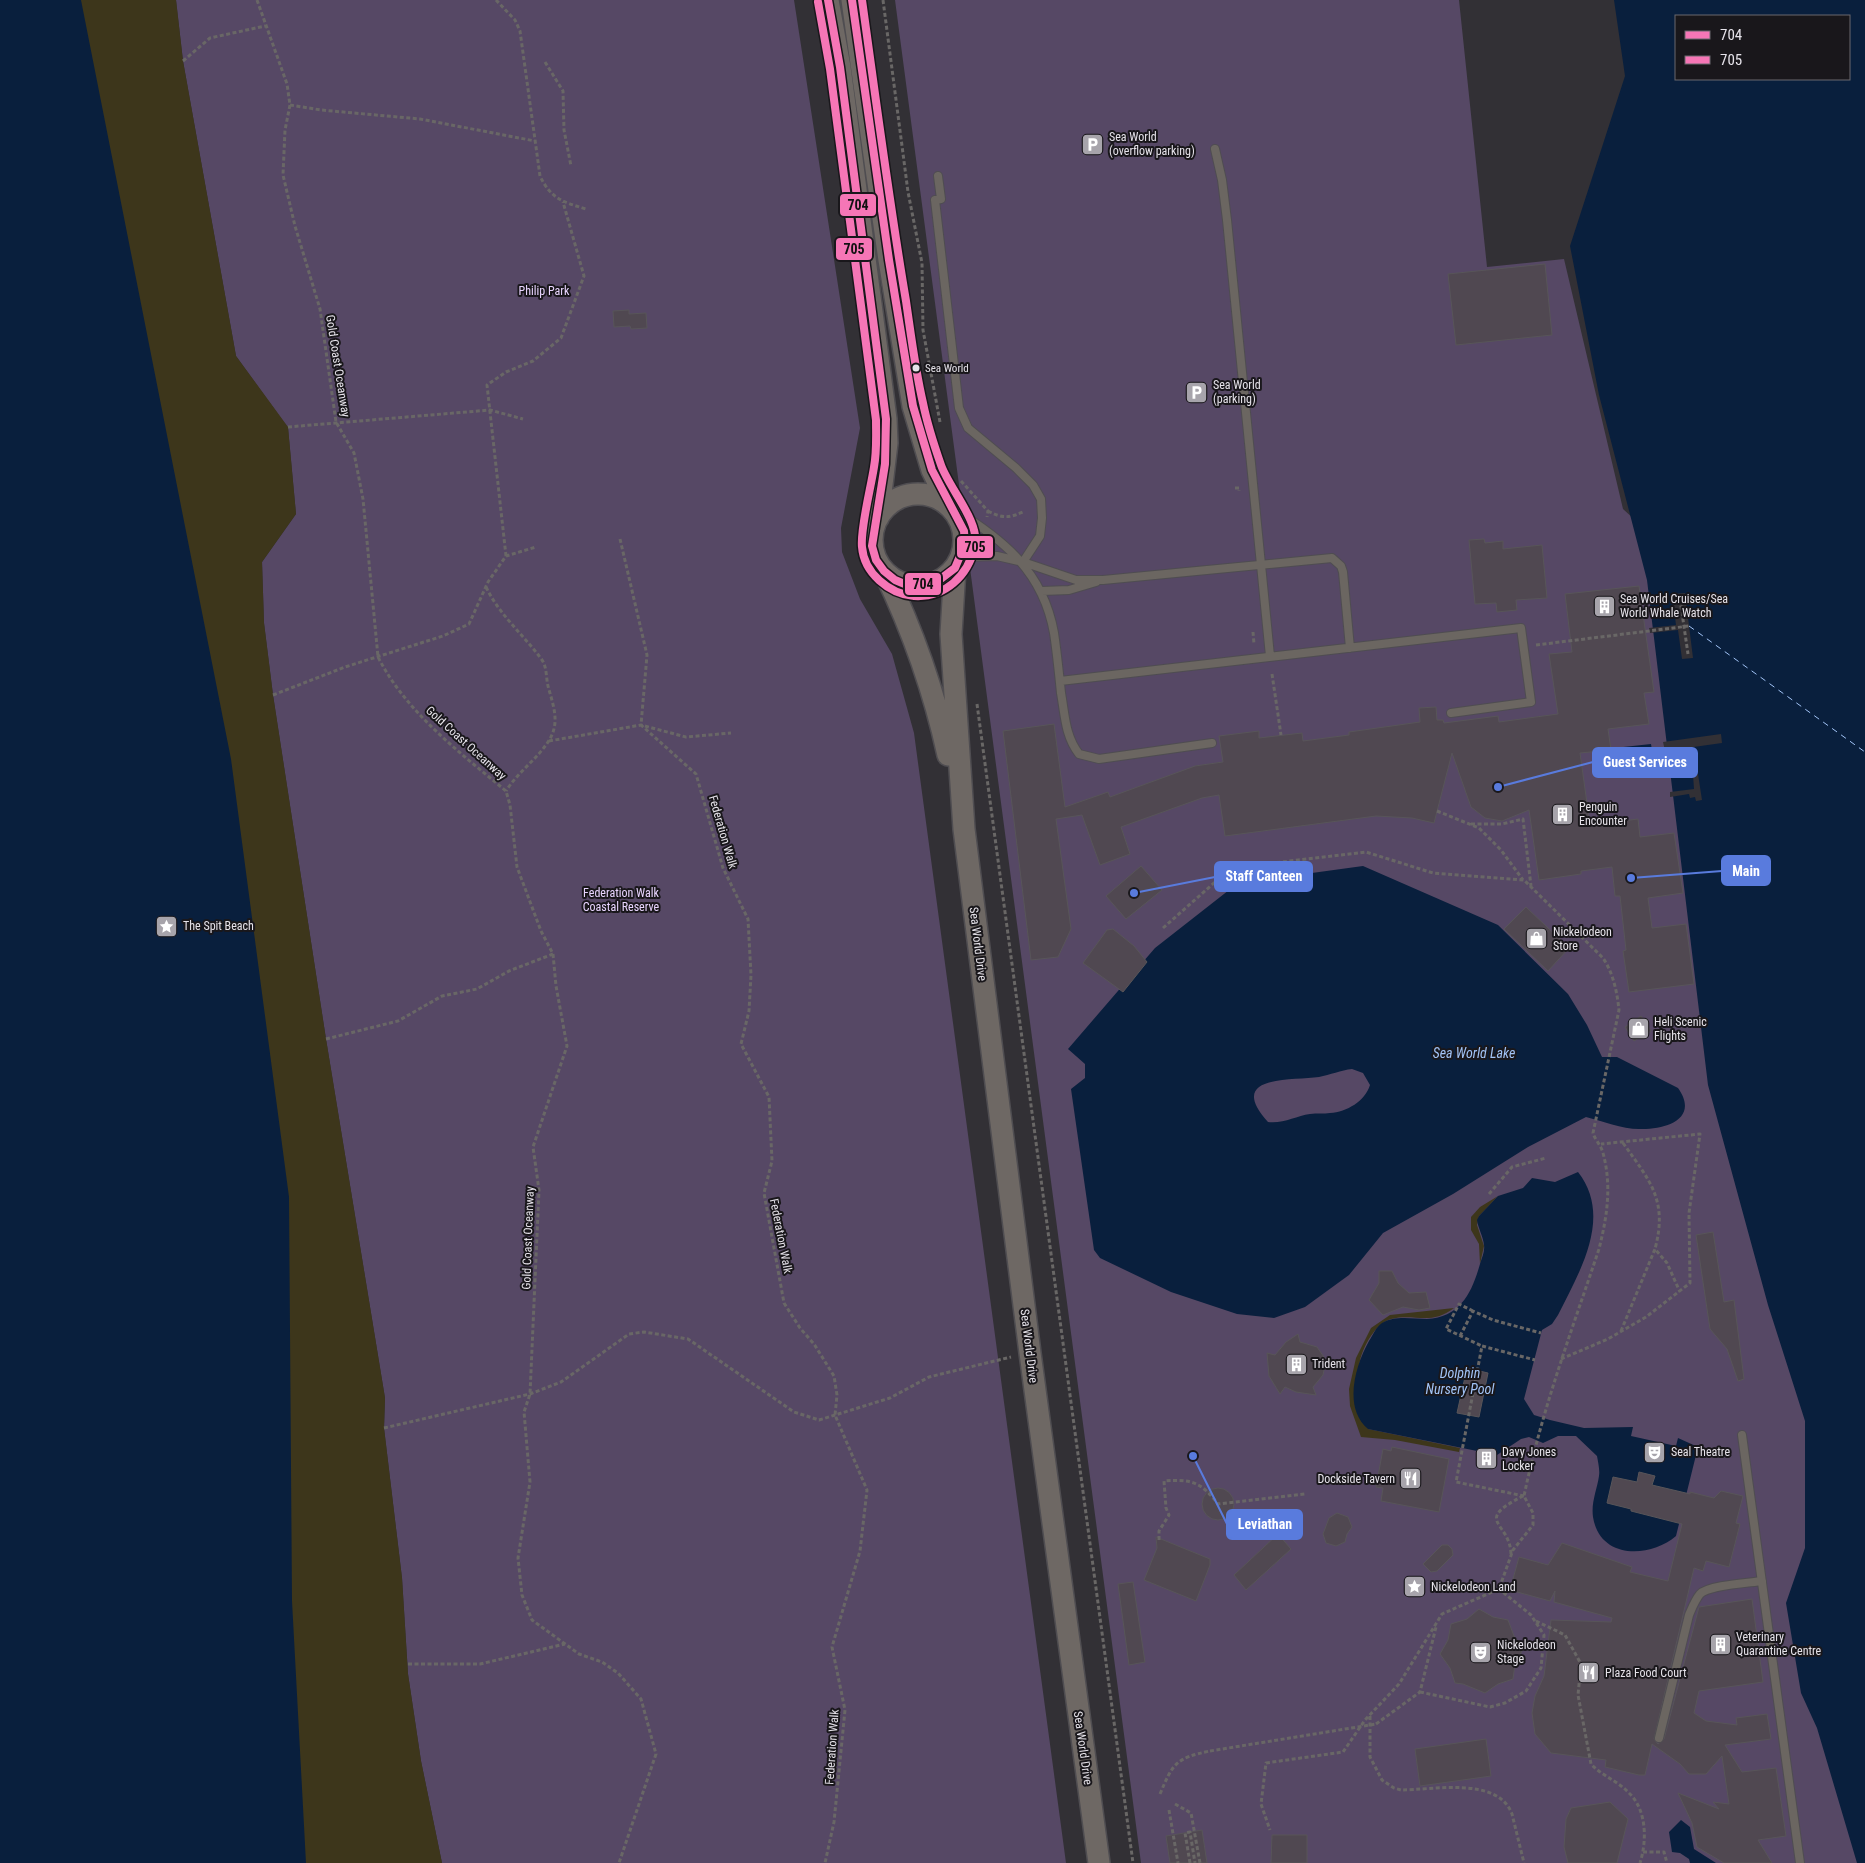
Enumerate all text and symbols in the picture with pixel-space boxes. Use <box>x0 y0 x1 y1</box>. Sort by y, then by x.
legend <box>1675 15 1850 80</box>
text: 704 <box>1720 26 1742 44</box>
text: 705 <box>1720 51 1742 69</box>
place label: Sea World (overflow parking) <box>1109 130 1195 158</box>
parking icon: Sea World (overflow parking) <box>1081 132 1105 156</box>
line badge: 704 <box>839 193 877 217</box>
text: 704 <box>847 197 869 213</box>
line badge: 705 <box>835 237 873 261</box>
text: 705 <box>843 241 865 257</box>
park label: Philip Park <box>519 284 570 298</box>
street label: Gold Coast Oceanway <box>323 314 353 418</box>
place label: Sea World <box>925 362 969 375</box>
marker: Sea World <box>911 363 921 373</box>
place label: Sea World (parking) <box>1213 378 1261 406</box>
parking icon: Sea World (parking) <box>1185 380 1209 404</box>
line badge: 705 <box>956 535 994 559</box>
text: 705 <box>964 539 986 555</box>
line badge: 704 <box>904 572 942 596</box>
text: 704 <box>912 576 934 592</box>
place label: Sea World Cruises/Sea World Whale Watch <box>1620 592 1728 620</box>
building icon: Sea World Cruises/Sea World Whale Watch <box>1592 594 1616 618</box>
street label: Gold Coast Oceanway <box>423 703 509 783</box>
callout: Guest Services <box>1593 748 1697 777</box>
text: Guest Services <box>1603 754 1687 770</box>
street label: Federation Walk <box>706 794 740 871</box>
place label: Penguin Encounter <box>1579 800 1627 828</box>
building icon: Penguin Encounter <box>1551 802 1575 826</box>
callout: Main <box>1722 856 1770 885</box>
callout: Staff Canteen <box>1215 862 1312 891</box>
text: Main <box>1732 863 1760 879</box>
text: Staff Canteen <box>1226 868 1303 884</box>
park label: Federation Walk Coastal Reserve <box>583 886 660 914</box>
street label: Sea World Drive <box>967 906 990 982</box>
place icon: The Spit Beach <box>155 914 179 938</box>
place label: The Spit Beach <box>183 919 254 933</box>
place label: Nickelodeon Store <box>1553 925 1612 953</box>
shop icon: Nickelodeon Store <box>1525 927 1549 951</box>
place label: Heli Scenic Flights <box>1654 1015 1707 1043</box>
shop icon: Heli Scenic Flights <box>1626 1017 1650 1041</box>
water label: Sea World Lake <box>1433 1045 1515 1061</box>
street label: Gold Coast Oceanway <box>519 1186 537 1290</box>
street label: Federation Walk <box>767 1197 795 1275</box>
street label: Sea World Drive <box>1018 1308 1041 1384</box>
building icon: Trident <box>1284 1352 1308 1376</box>
place label: Trident <box>1312 1357 1346 1371</box>
water label: Dolphin Nursery Pool <box>1426 1365 1495 1397</box>
theatre icon: Seal Theatre <box>1643 1440 1667 1464</box>
place label: Davy Jones Locker <box>1502 1445 1556 1473</box>
place label: Seal Theatre <box>1671 1445 1730 1459</box>
building icon: Davy Jones Locker <box>1474 1447 1498 1471</box>
restaurant icon: Dockside Tavern <box>1399 1467 1423 1491</box>
place label: Dockside Tavern <box>1317 1472 1395 1486</box>
callout: Leviathan <box>1227 1510 1302 1539</box>
text: Leviathan <box>1238 1516 1292 1532</box>
place icon: Nickelodeon Land <box>1403 1575 1427 1599</box>
place label: Nickelodeon Land <box>1431 1580 1516 1594</box>
place label: Veterinary Quarantine Centre <box>1736 1630 1822 1658</box>
building icon: Veterinary Quarantine Centre <box>1708 1632 1732 1656</box>
place label: Nickelodeon Stage <box>1497 1638 1556 1666</box>
theatre icon: Nickelodeon Stage <box>1469 1640 1493 1664</box>
restaurant icon: Plaza Food Court <box>1577 1661 1601 1685</box>
place label: Plaza Food Court <box>1605 1666 1687 1680</box>
street label: Federation Walk <box>822 1708 842 1785</box>
street label: Sea World Drive <box>1071 1710 1095 1786</box>

